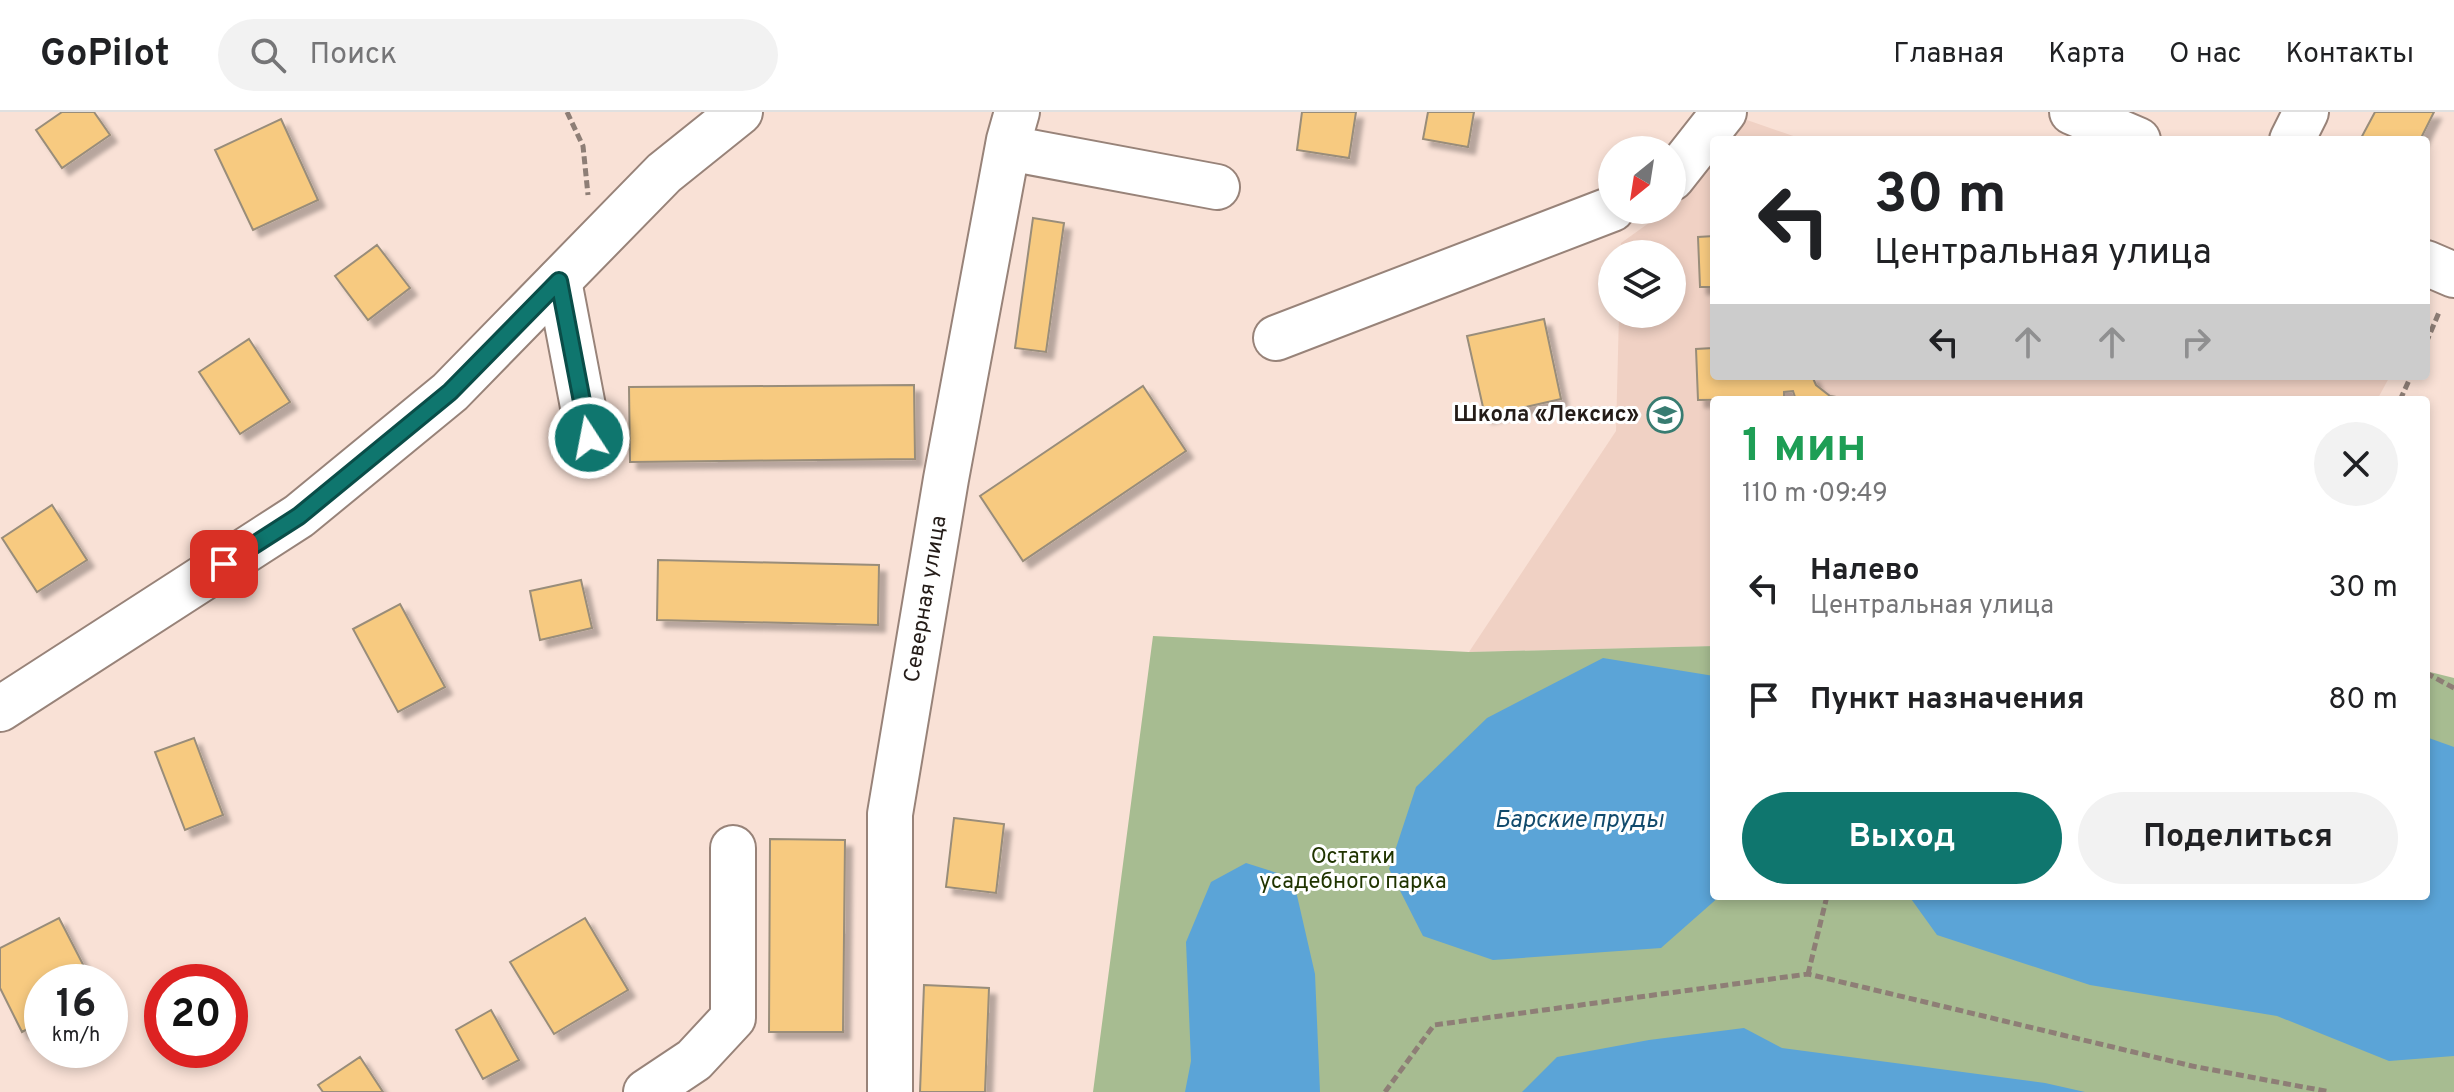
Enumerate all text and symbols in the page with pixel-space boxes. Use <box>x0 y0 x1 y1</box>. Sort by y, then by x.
search box <box>218 19 778 91</box>
text: GoPilot <box>40 31 170 80</box>
icon: search <box>246 33 290 77</box>
text: Поиск <box>310 37 397 74</box>
text: Главная <box>1893 37 2004 73</box>
text: Карта <box>2048 37 2125 73</box>
text: О нас <box>2169 37 2242 73</box>
text: Контакты <box>2286 37 2414 73</box>
north arrow <box>1598 136 1686 224</box>
map controls <box>1598 136 1686 328</box>
text: 30 m <box>1874 162 2007 232</box>
icon: left <box>1742 168 1846 272</box>
text: Центральная улица <box>1874 231 2212 277</box>
button: layers <box>1598 240 1686 328</box>
icon: left <box>1922 320 1966 364</box>
icon: ahead <box>2006 320 2050 364</box>
icon: ahead <box>2090 320 2134 364</box>
icon: right <box>2174 320 2218 364</box>
position arrow <box>547 396 631 480</box>
school or university icon: Школа «Лексис» <box>1646 396 1684 434</box>
place label: Школа «Лексис» <box>1453 402 1639 429</box>
text: 1 мин <box>1742 418 1867 478</box>
button: close <box>2314 422 2398 506</box>
text: 110 m · 09:49 <box>1742 478 1888 511</box>
street label: Северная улица <box>899 513 953 684</box>
pin <box>190 530 258 598</box>
icon: arrive <box>202 542 246 586</box>
text: Налево <box>1810 553 1919 590</box>
icon: left <box>1742 566 1786 610</box>
text: 30 m <box>2329 570 2398 607</box>
text: Центральная улица <box>1810 590 2054 623</box>
icon: arrive <box>1742 678 1786 722</box>
text: Пункт назначения <box>1810 682 2084 719</box>
text: 80 m <box>2328 682 2398 719</box>
button: Выход <box>1742 792 2062 884</box>
button: Поделиться <box>2078 792 2398 884</box>
water label: Барские пруды <box>1494 806 1664 836</box>
park label: Остатки усадебного парка <box>1259 844 1447 896</box>
speed limit sign: 20 <box>144 964 248 1068</box>
text: 16 <box>56 981 96 1031</box>
text: km/h <box>52 1023 100 1049</box>

